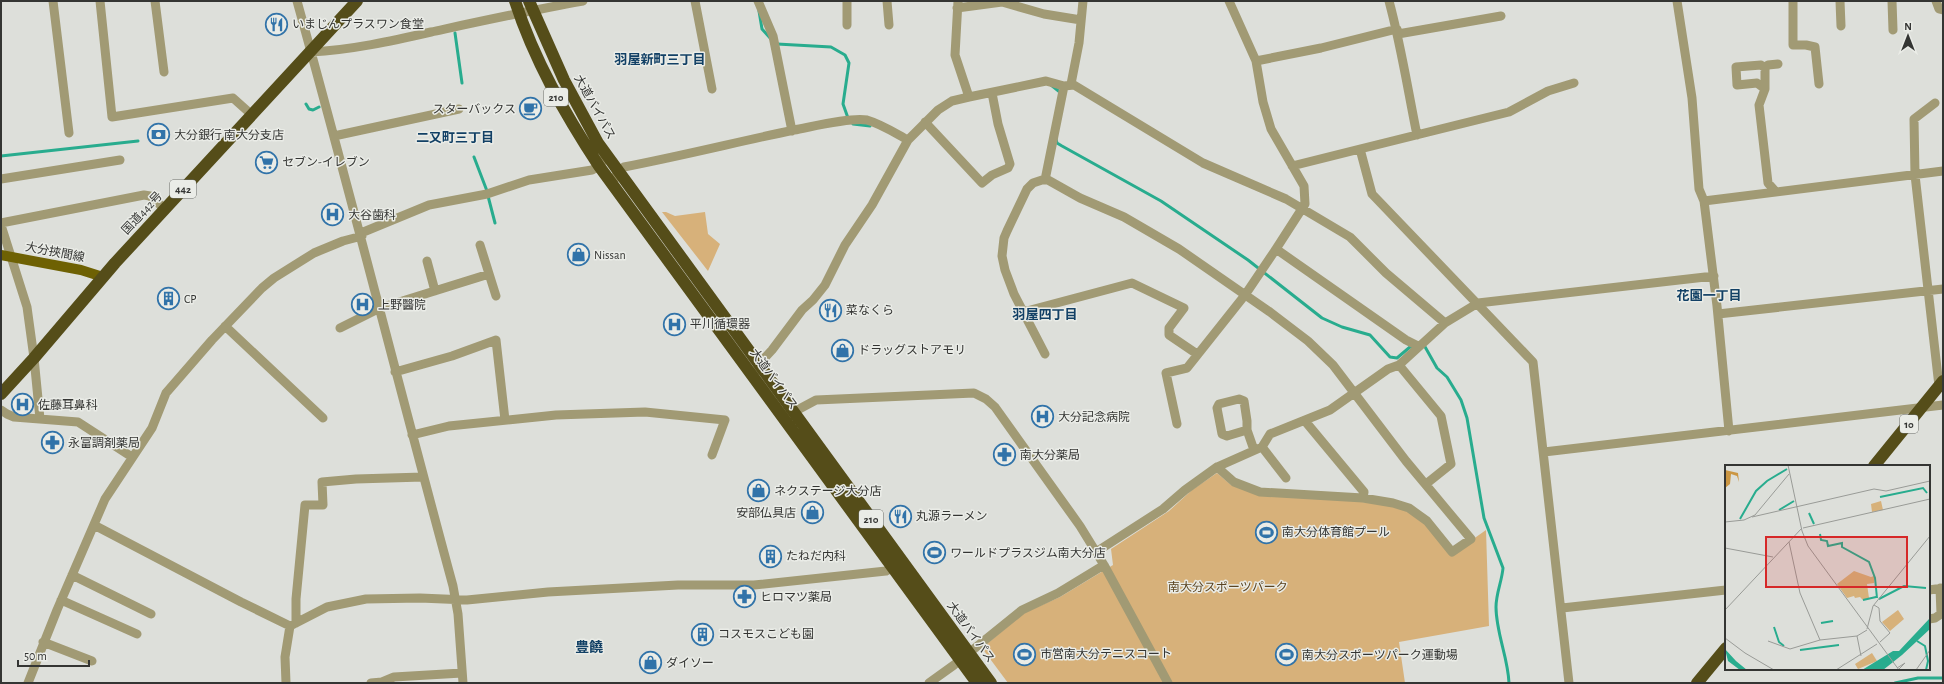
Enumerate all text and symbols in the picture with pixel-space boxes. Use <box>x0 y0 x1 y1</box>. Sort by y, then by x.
restaurant icon: いまじんプラスワン食堂 <box>263 11 289 37</box>
north arrow <box>1888 16 1928 56</box>
place label: いまじんプラスワン食堂 <box>292 18 424 30</box>
text: N <box>1904 21 1912 32</box>
district label: 羽屋新町三丁目 <box>614 53 706 67</box>
street label: 大道バイパス <box>572 72 619 141</box>
road number: 210 <box>544 88 568 106</box>
cafe icon: スターバックス <box>518 96 544 122</box>
place label: スターバックス <box>432 103 516 115</box>
bank icon: 大分銀行 南大分支店 <box>146 122 172 148</box>
place label: 大分銀行 南大分支店 <box>174 128 284 141</box>
district label: 二又町三丁目 <box>416 131 494 145</box>
supermarket icon: セブン-イレブン <box>253 149 279 175</box>
place label: セブン-イレブン <box>282 155 370 168</box>
road number: 442 <box>170 180 196 198</box>
street label: 国道442号 <box>119 189 164 236</box>
hospital icon: 大谷歯科 <box>320 202 346 228</box>
place label: 大谷歯科 <box>348 208 396 221</box>
street label: 大分挾間線 <box>24 239 86 264</box>
shop icon: Nissan <box>565 242 591 268</box>
place label: Nissan <box>594 249 626 261</box>
building icon: CP <box>155 286 181 312</box>
district label: 花園一丁目 <box>1676 289 1742 303</box>
hospital icon: 上野醫院 <box>350 292 376 318</box>
place label: CP <box>184 293 196 305</box>
restaurant icon: 菜なくら <box>818 297 844 323</box>
place label: 上野醫院 <box>378 298 426 311</box>
place label: 菜なくら <box>846 304 894 316</box>
district label: 羽屋四丁目 <box>1012 308 1078 322</box>
hospital icon: 平川循環器 <box>662 311 688 337</box>
place label: 平川循環器 <box>690 317 750 330</box>
shop icon: ドラッグストアモリ <box>830 337 856 363</box>
place label: ドラッグストアモリ <box>858 343 966 356</box>
street label: 大道バイパス <box>748 346 801 412</box>
hospital icon: 佐藤耳鼻科 <box>9 392 35 418</box>
place label: 佐藤耳鼻科 <box>38 398 98 411</box>
hospital icon: 大分記念病院 <box>1029 404 1055 430</box>
place label: 大分記念病院 <box>1058 410 1130 423</box>
road number: 10 <box>1900 415 1918 433</box>
pharmacy icon: 永富調剤薬局 <box>40 430 66 456</box>
place label: 永富調剤薬局 <box>68 436 140 449</box>
pharmacy icon: 南大分薬局 <box>991 442 1017 468</box>
place label: 南大分薬局 <box>1020 449 1080 461</box>
inset map <box>1725 465 1930 670</box>
shop icon: ネクステージ大分店 <box>745 478 771 504</box>
place label: ネクステージ大分店 <box>774 485 881 497</box>
shop icon: 安部仏具店 <box>799 500 825 526</box>
restaurant icon: 丸源ラーメン <box>888 503 914 529</box>
place label: 安部仏具店 <box>736 506 796 519</box>
place label: 丸源ラーメン <box>916 509 988 522</box>
road number: 210 <box>859 510 883 528</box>
sports icon: 南大分体育館プール <box>1254 519 1280 545</box>
place label: 南大分体育館プール <box>1282 525 1390 538</box>
sports icon: ワールドプラスジム南大分店 <box>921 540 947 566</box>
building icon: たねだ内科 <box>757 543 783 569</box>
place label: ワールドプラスジム南大分店 <box>950 547 1106 559</box>
place label: たねだ内科 <box>786 549 846 562</box>
park label: 南大分スポーツパーク <box>1168 581 1288 593</box>
pharmacy icon: ヒロマツ薬局 <box>732 584 758 610</box>
place label: ヒロマツ薬局 <box>760 591 832 603</box>
street label: 大道バイパス <box>945 599 998 665</box>
building icon: コスモスこども園 <box>689 621 715 647</box>
place label: コスモスこども園 <box>718 627 814 640</box>
district label: 豊饒 <box>575 639 603 655</box>
sports icon: 市営南大分テニスコート <box>1012 641 1038 667</box>
scale bar <box>18 642 89 668</box>
sports icon: 南大分スポーツパーク運動場 <box>1273 642 1299 668</box>
place label: 市営南大分テニスコート <box>1040 647 1172 660</box>
place label: 南大分スポーツパーク運動場 <box>1302 648 1458 661</box>
text: 50 m <box>24 650 47 662</box>
shop icon: ダイソー <box>637 650 663 676</box>
place label: ダイソー <box>666 656 714 669</box>

